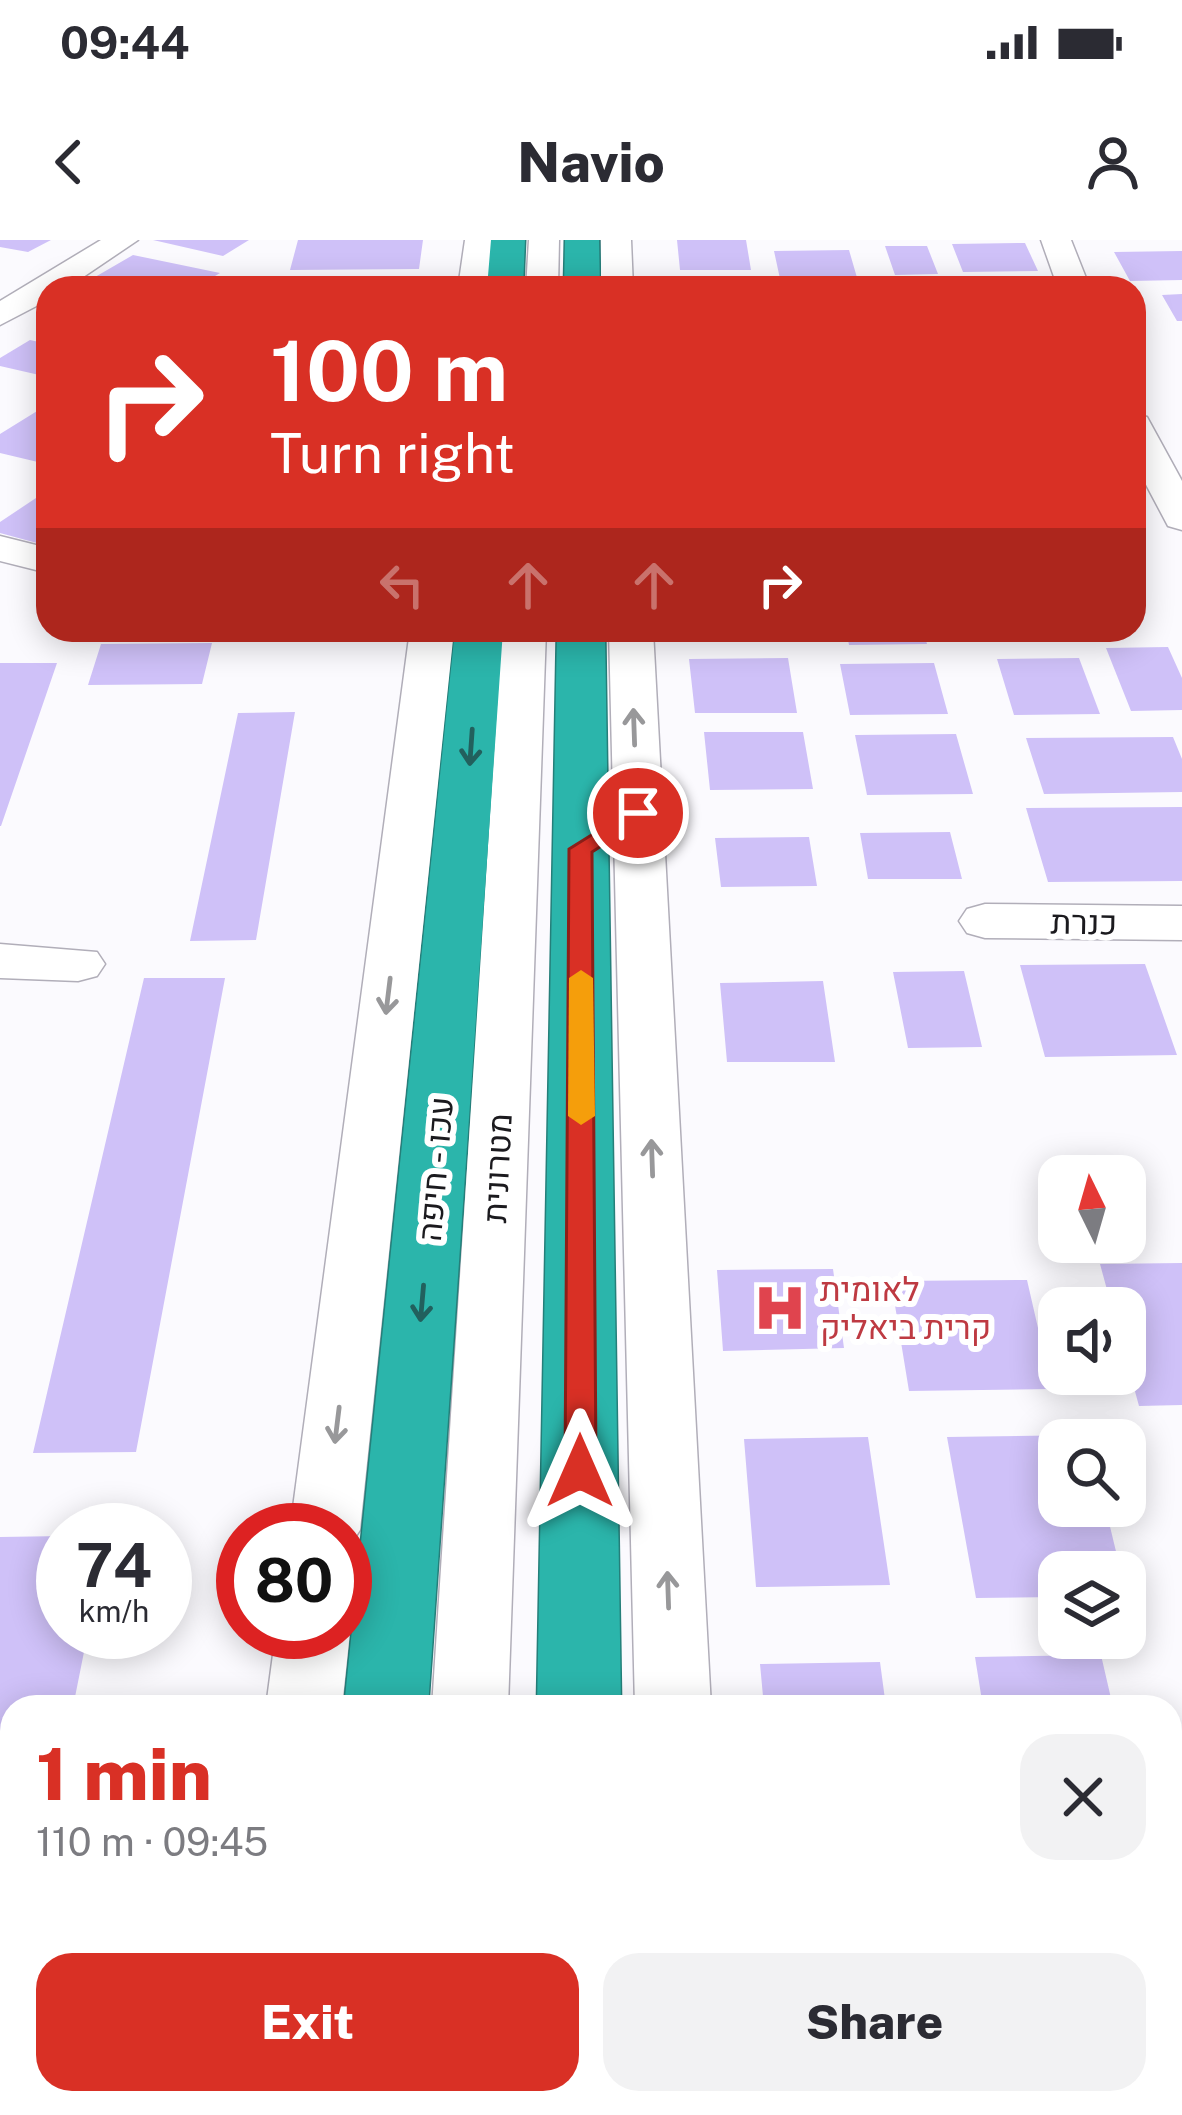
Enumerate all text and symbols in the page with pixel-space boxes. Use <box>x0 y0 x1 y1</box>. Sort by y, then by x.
text: 09:44 <box>60 16 190 69</box>
icon: back <box>36 129 102 195</box>
icon: person <box>1080 129 1146 195</box>
text: Navio <box>517 131 665 194</box>
text: 100 m <box>270 321 508 420</box>
icon: right <box>72 324 228 480</box>
text: Turn right <box>270 422 515 485</box>
icon: left <box>369 552 435 618</box>
icon: ahead <box>495 552 561 618</box>
icon: ahead <box>621 552 687 618</box>
icon: right <box>747 552 813 618</box>
one-way arrow <box>623 708 646 747</box>
one-way arrow <box>459 727 482 766</box>
pin <box>587 762 689 864</box>
icon: arrive <box>605 780 671 846</box>
street label: כנרת <box>1050 902 1118 942</box>
one-way arrow <box>377 976 399 1015</box>
street label: עכו - חיפה <box>410 1095 460 1243</box>
street label: מטרונית <box>475 1112 519 1224</box>
one-way arrow <box>640 1139 663 1178</box>
north arrow <box>1038 1155 1146 1263</box>
map controls <box>1038 1155 1146 1659</box>
place label: לאומית קרית ביאליק <box>820 1270 991 1346</box>
hospital icon: לאומית קרית ביאליק <box>751 1279 809 1337</box>
one-way arrow <box>411 1282 434 1321</box>
button: sound <box>1038 1287 1146 1395</box>
one-way arrow <box>326 1405 348 1444</box>
position arrow <box>517 1408 643 1534</box>
button: search <box>1038 1419 1146 1527</box>
speed limit sign: 80 <box>216 1503 372 1659</box>
text: 74 <box>76 1530 152 1601</box>
button: layers <box>1038 1551 1146 1659</box>
one-way arrow <box>656 1571 679 1610</box>
text: km/h <box>79 1593 149 1629</box>
text: 1 min <box>36 1732 212 1816</box>
button: close <box>1020 1734 1146 1860</box>
text: 110 m · 09:45 <box>36 1819 268 1865</box>
button: Exit <box>36 1953 579 2091</box>
button: Share <box>603 1953 1146 2091</box>

